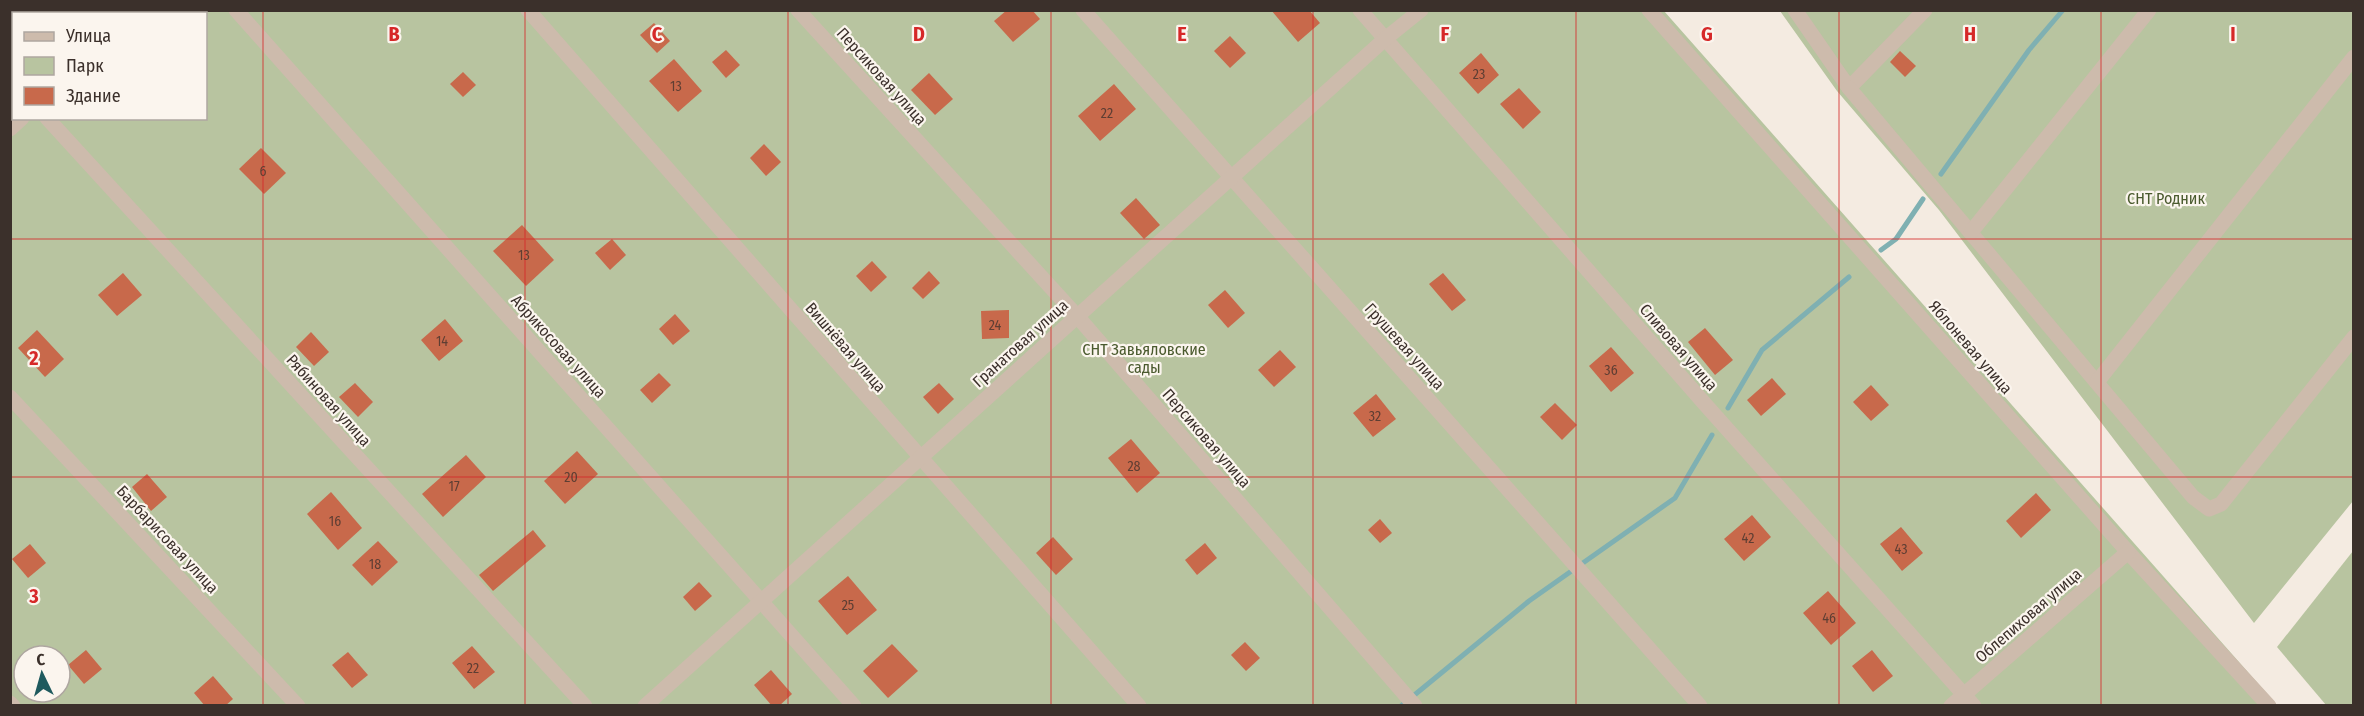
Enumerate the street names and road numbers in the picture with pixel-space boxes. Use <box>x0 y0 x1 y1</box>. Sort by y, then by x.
street label: Персиковая улица <box>833 24 931 129</box>
street label: Абрикосовая улица <box>507 291 610 402</box>
street label: Гранатовая улица <box>969 296 1072 391</box>
street label: Яблоневая улица <box>1925 297 2016 398</box>
street label: Вишнёвая улица <box>801 299 890 396</box>
street label: Грушевая улица <box>1361 299 1449 394</box>
street label: Сливовая улица <box>1636 300 1722 395</box>
street label: Рябиновая улица <box>282 350 375 450</box>
street label: Персиковая улица <box>1159 385 1255 492</box>
street label: Барбарисовая улица <box>113 482 223 597</box>
street label: Облепиховая улица <box>1971 564 2085 667</box>

